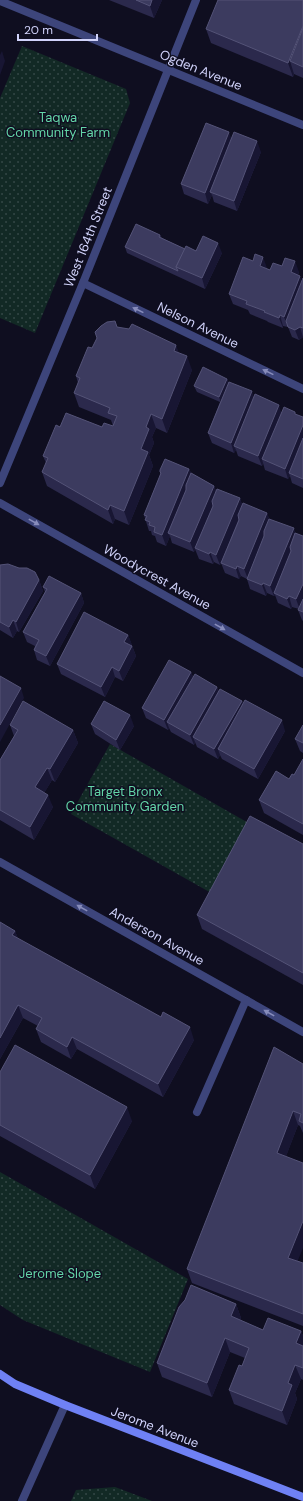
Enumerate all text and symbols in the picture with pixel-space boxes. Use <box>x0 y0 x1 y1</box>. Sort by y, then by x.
scale bar <box>18 16 97 42</box>
text: 20 m <box>24 22 53 38</box>
street label: Ogden Avenue <box>157 46 245 94</box>
park label: Taqwa Community Farm <box>6 109 110 141</box>
street label: West 164th Street <box>60 184 116 290</box>
street label: Nelson Avenue <box>154 298 242 352</box>
one-way arrow <box>132 307 144 313</box>
one-way arrow <box>262 369 274 375</box>
one-way arrow <box>28 518 40 525</box>
street label: Woodycrest Avenue <box>100 540 214 614</box>
one-way arrow <box>215 623 226 630</box>
park label: Target Bronx Community Garden <box>66 783 184 815</box>
street label: Anderson Avenue <box>107 903 207 969</box>
one-way arrow <box>76 905 88 912</box>
one-way arrow <box>263 1009 275 1016</box>
park label: Jerome Slope <box>19 1265 101 1282</box>
street label: Jerome Avenue <box>109 1402 201 1452</box>

